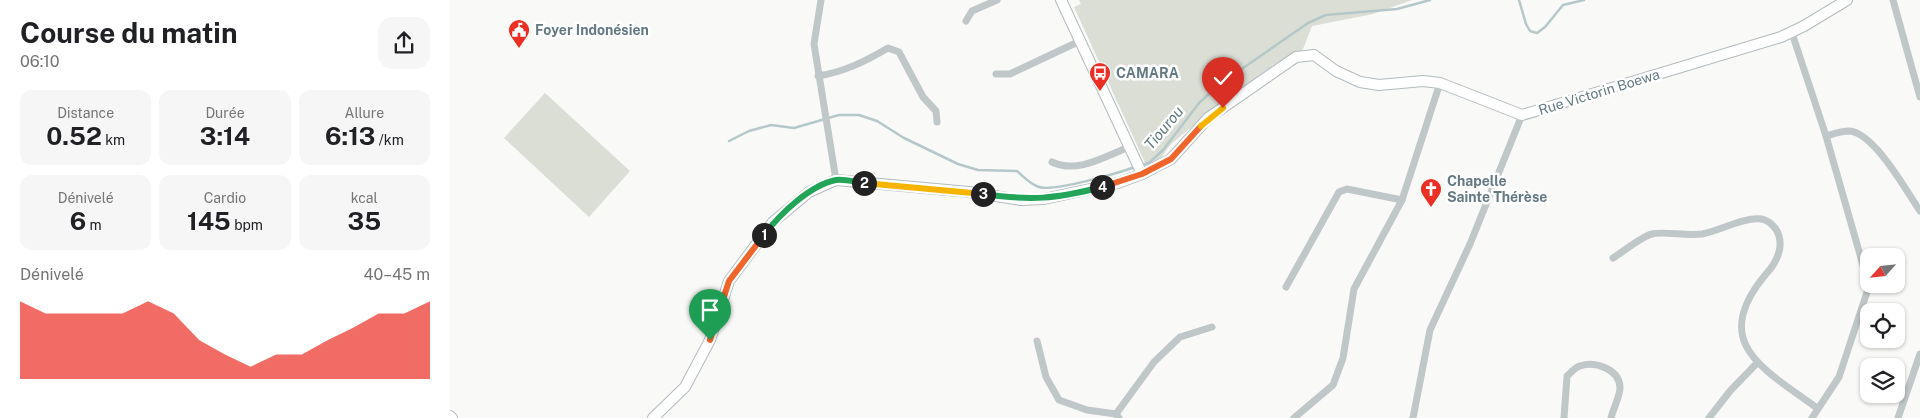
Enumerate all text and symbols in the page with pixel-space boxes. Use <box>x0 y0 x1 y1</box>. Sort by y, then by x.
text: Course du matin <box>20 16 238 49</box>
button: share <box>378 17 430 69</box>
public building icon: Foyer Indonésien <box>507 18 531 49</box>
place label: Foyer Indonésien <box>535 22 649 38</box>
text: 06:10 <box>20 52 60 71</box>
pin <box>1202 57 1244 108</box>
bus stop icon: CAMARA <box>1088 61 1112 92</box>
icon: check <box>1209 64 1237 92</box>
place label: CAMARA <box>1116 65 1179 81</box>
street label: Rue Victorin Boewa <box>1536 66 1662 118</box>
water label: Tiourou <box>1141 103 1187 153</box>
text: Distance <box>57 105 114 121</box>
text: Durée <box>205 105 245 121</box>
text: Allure <box>345 105 384 121</box>
text: 0.52 <box>46 121 102 151</box>
text: 3:14 <box>200 121 250 151</box>
text: 6:13 <box>325 121 375 151</box>
text: km <box>102 132 125 148</box>
text: /km <box>375 132 404 148</box>
pin: 2 <box>852 170 876 196</box>
place label: Chapelle Sainte Thérèse <box>1447 173 1547 205</box>
pin: 4 <box>1090 174 1114 200</box>
text: 2 <box>860 175 869 191</box>
church icon: Chapelle Sainte Thérèse <box>1419 177 1443 208</box>
text: 4 <box>1098 179 1107 195</box>
pin: 3 <box>970 182 996 206</box>
text: 3 <box>979 186 988 202</box>
text: Dénivelé <box>58 190 114 206</box>
text: Cardio <box>204 190 246 206</box>
text: kcal <box>351 190 378 206</box>
text: 6 <box>70 206 86 236</box>
text: 145 <box>187 206 231 236</box>
text: 35 <box>348 206 381 236</box>
text: m <box>86 217 102 233</box>
text: bpm <box>231 217 263 233</box>
pin: 1 <box>752 222 776 248</box>
text: 1 <box>762 227 768 243</box>
north arrow <box>1860 248 1905 292</box>
map controls <box>1860 248 1905 403</box>
text: Dénivelé <box>20 265 84 284</box>
text: 40–45 m <box>363 265 430 284</box>
pin <box>689 289 731 340</box>
icon: arrive <box>696 296 724 324</box>
button: locate <box>1860 303 1905 348</box>
button: layers <box>1860 358 1905 403</box>

